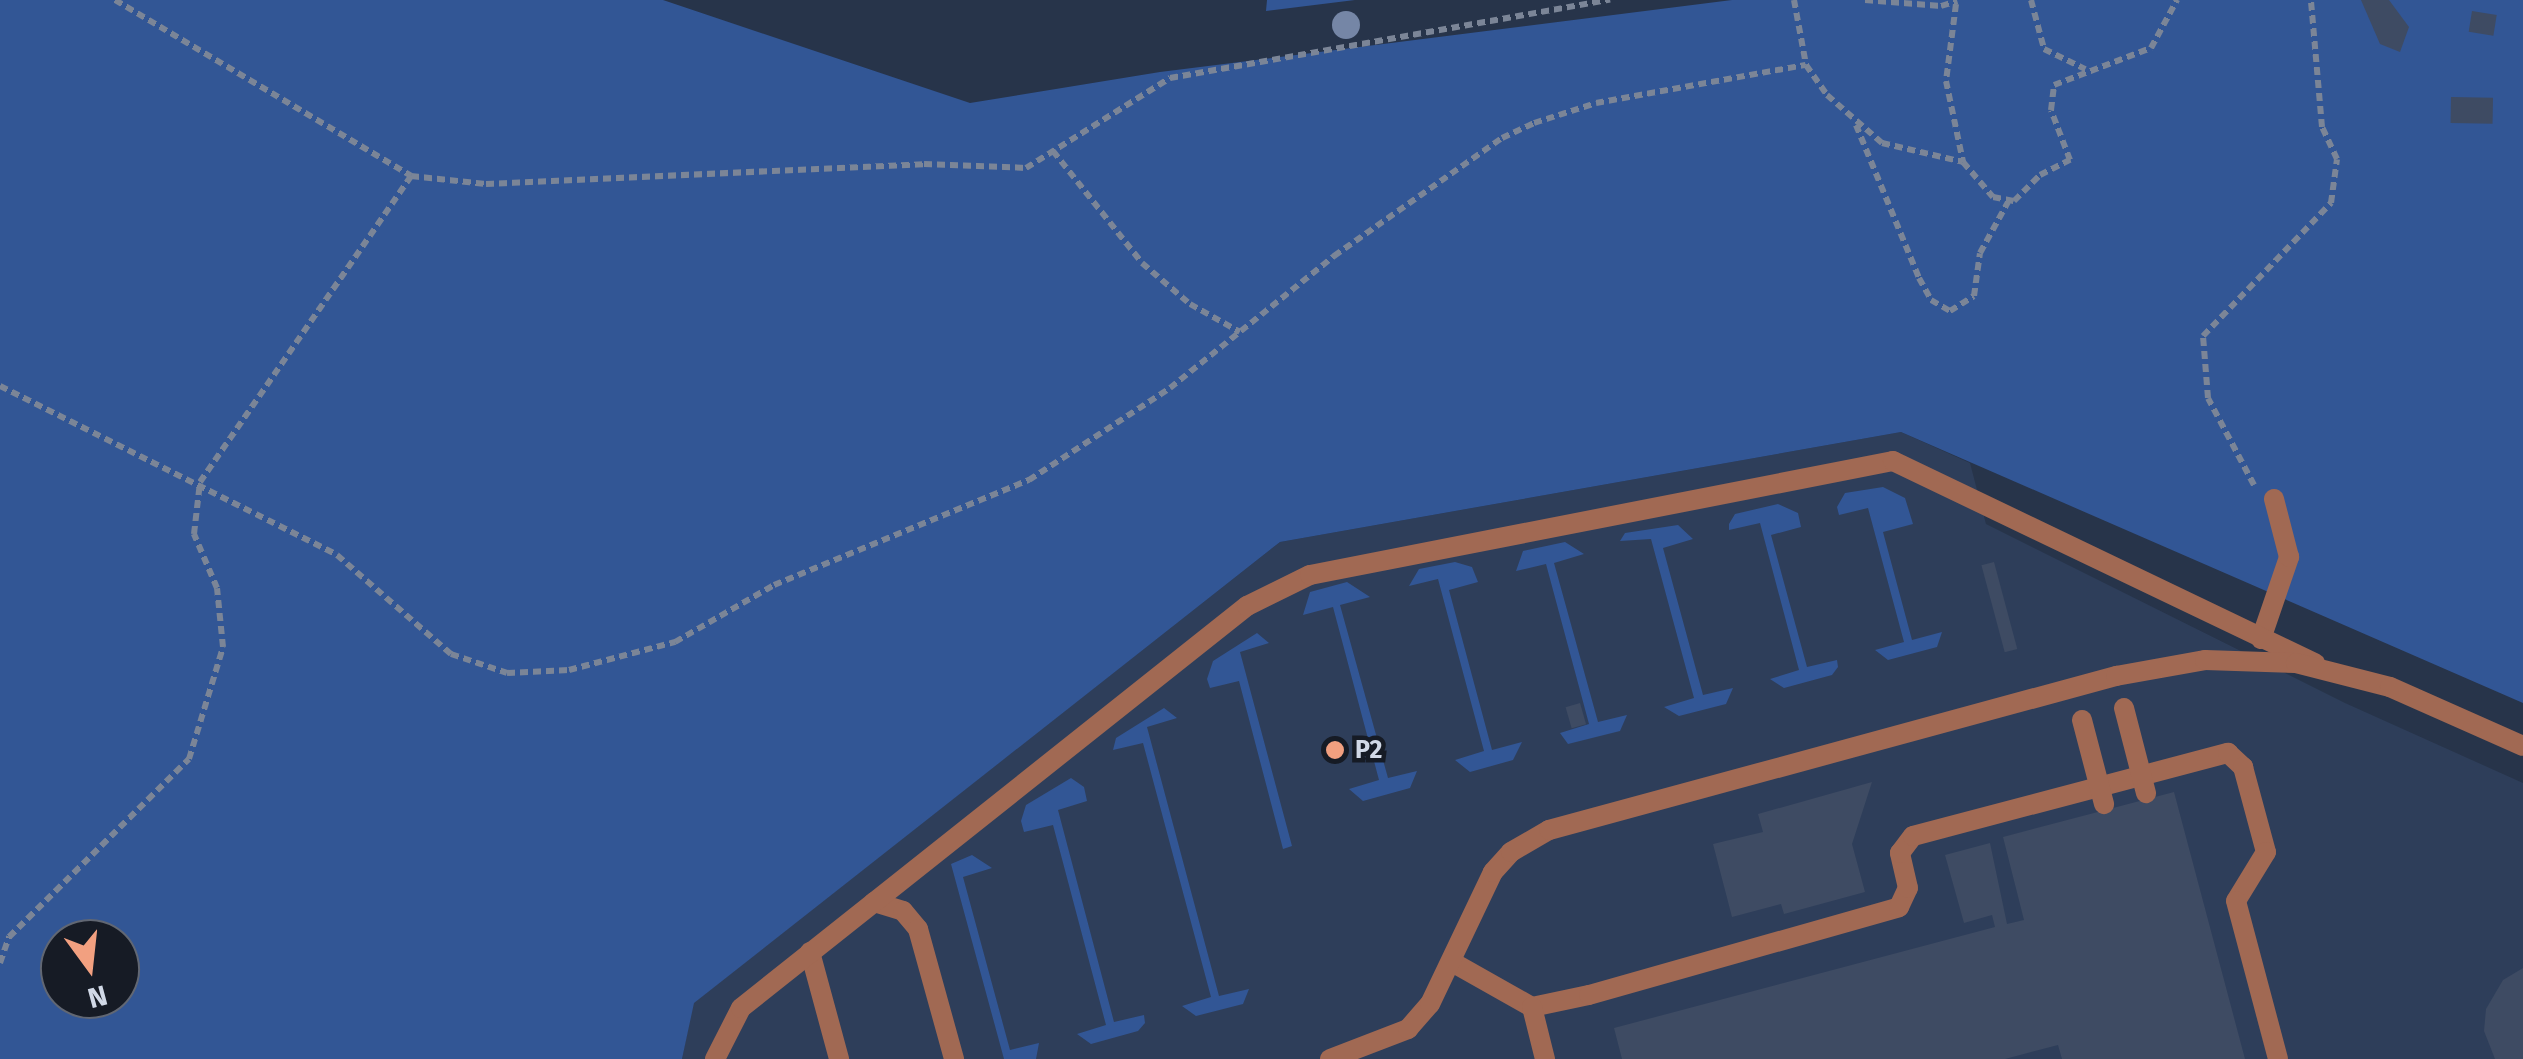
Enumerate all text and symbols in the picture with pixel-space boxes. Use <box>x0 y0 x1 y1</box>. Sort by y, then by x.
place label: P2 <box>1355 735 1382 765</box>
marker: P2 <box>1324 739 1346 761</box>
north arrow <box>40 919 140 1019</box>
text: N <box>84 978 111 1015</box>

